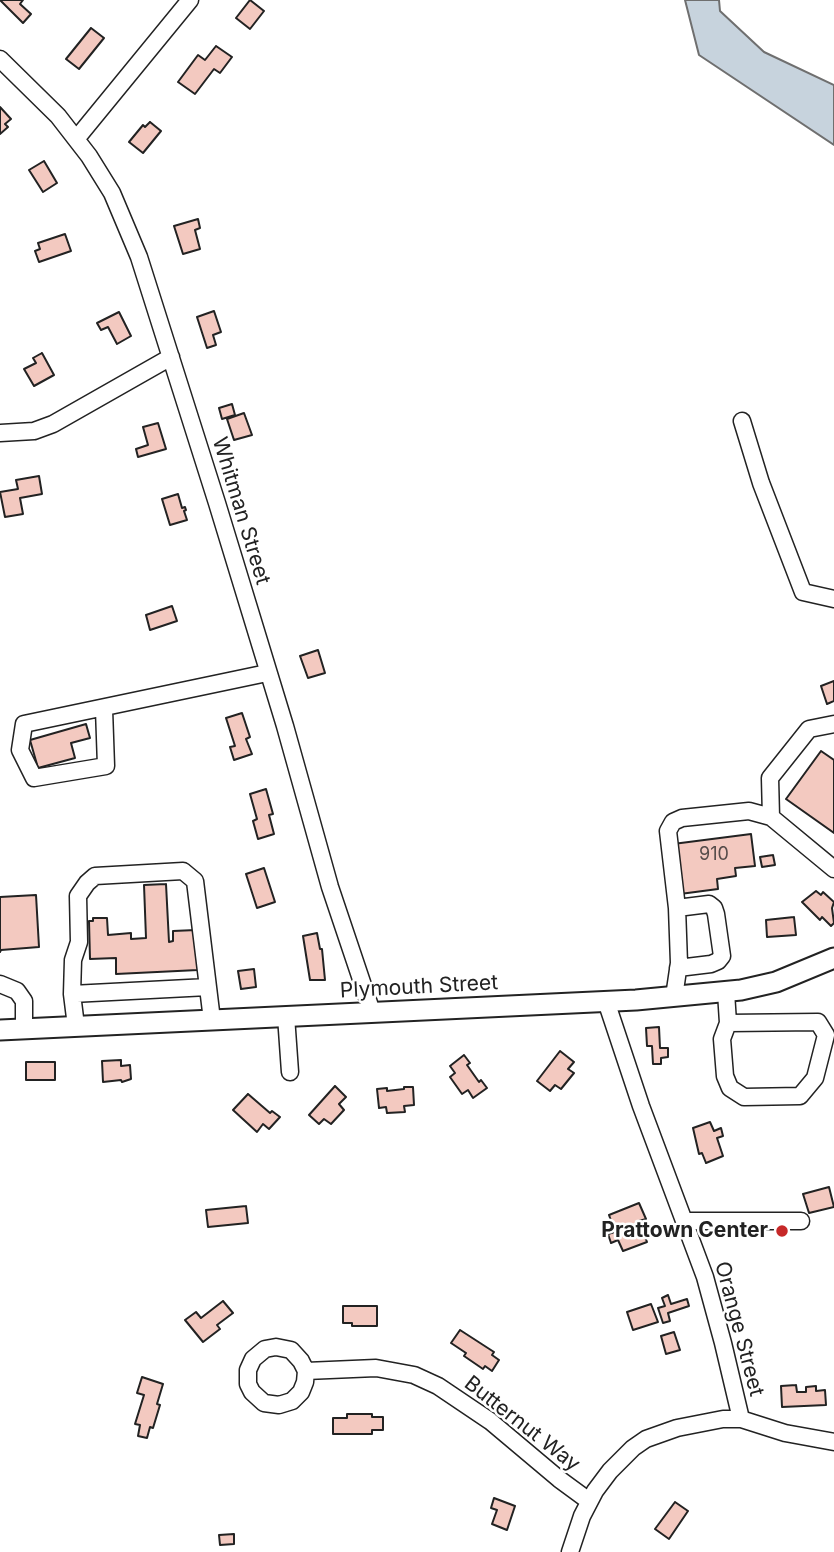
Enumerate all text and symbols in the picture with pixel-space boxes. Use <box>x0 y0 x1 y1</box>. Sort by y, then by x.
street label: Whitman Street <box>207 434 275 588</box>
house number: 910 <box>699 844 729 866</box>
street label: Plymouth Street <box>339 970 499 1004</box>
place label: Prattown Center <box>601 1218 768 1244</box>
marker: Prattown Center <box>774 1223 790 1239</box>
street label: Orange Street <box>709 1259 769 1399</box>
street label: Butternut Way <box>459 1371 585 1477</box>

